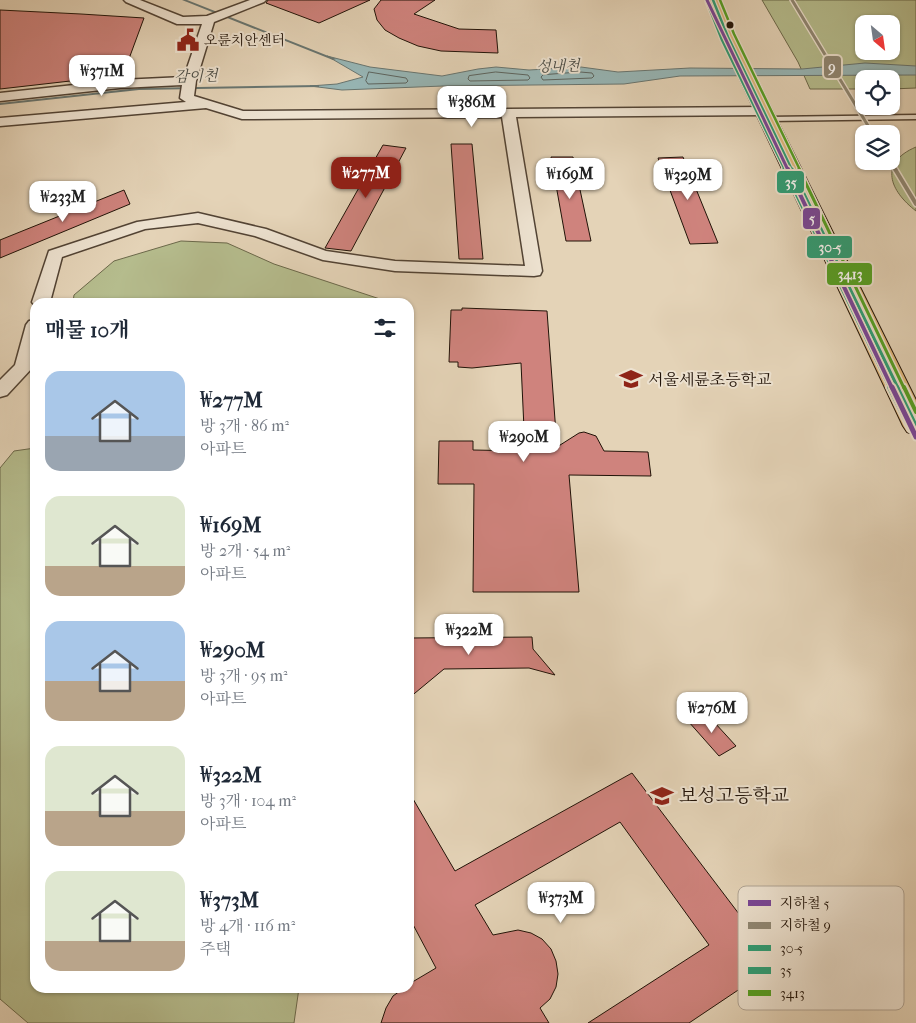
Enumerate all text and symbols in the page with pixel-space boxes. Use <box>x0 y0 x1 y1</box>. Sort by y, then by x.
north arrow <box>855 15 900 60</box>
map controls <box>855 15 900 170</box>
unlabelled marker <box>725 20 735 30</box>
public building icon: 오륜치안센터 <box>175 27 201 53</box>
place label: 오륜치안센터 <box>204 32 285 49</box>
pin: ₩371M <box>67 54 137 97</box>
line badge: 9 <box>823 55 842 79</box>
water label: 성내천 <box>536 57 581 75</box>
text: 9 <box>827 59 836 76</box>
text: ₩371M <box>80 61 124 80</box>
water label: 감이천 <box>174 67 219 85</box>
button: locate <box>855 70 900 115</box>
pin: ₩386M <box>437 86 507 128</box>
text: ₩386M <box>448 92 496 111</box>
button: layers <box>855 125 900 170</box>
pin: ₩277M <box>331 156 401 199</box>
pin: ₩169M <box>535 158 605 200</box>
pin: ₩329M <box>653 158 723 201</box>
text: ₩277M <box>342 163 390 182</box>
text: ₩169M <box>547 164 593 183</box>
text: ₩329M <box>664 165 712 184</box>
line badge: 35 <box>776 170 805 194</box>
text: 35 <box>785 174 797 191</box>
pin: ₩233M <box>28 180 98 223</box>
text: ₩233M <box>40 187 86 206</box>
line badge: 5 <box>802 207 821 230</box>
text: 5 <box>809 210 815 227</box>
line badge: 30-5 <box>806 235 853 259</box>
text: 30-5 <box>818 239 842 256</box>
line badge: 3413 <box>826 262 873 286</box>
text: 3413 <box>838 266 863 283</box>
icon: filters <box>371 314 399 342</box>
text: 매물 10개 <box>45 318 129 342</box>
school or university icon: 서울세륜초등학교 <box>618 366 644 392</box>
place label: 서울세륜초등학교 <box>648 370 772 389</box>
text: ₩277M <box>200 388 263 412</box>
icon: home <box>85 391 145 451</box>
text: 방 3개 · 86 m² <box>200 416 289 435</box>
pin: ₩290M <box>489 420 559 463</box>
text: ₩290M <box>499 427 549 446</box>
text: 아파트 <box>200 439 246 458</box>
text: ₩169M <box>200 513 261 537</box>
icon: home <box>85 516 145 576</box>
text: 방 2개 · 54 m² <box>200 541 290 560</box>
text: 아파트 <box>200 564 246 583</box>
pin: ₩322M <box>434 614 504 656</box>
text: ₩322M <box>445 620 493 639</box>
text: ₩290M <box>200 638 265 662</box>
icon: home <box>85 641 145 701</box>
text: 방 3개 · 95 m² <box>200 666 288 685</box>
text: 아파트 <box>200 689 246 708</box>
pin: ₩276M <box>677 692 747 734</box>
text: ₩276M <box>688 698 736 717</box>
text: ₩322M <box>200 763 262 787</box>
icon: home <box>85 766 145 826</box>
school or university icon: 보성고등학교 <box>649 783 675 809</box>
place label: 보성고등학교 <box>679 785 789 807</box>
text: 방 3개 · 104 m² <box>200 791 296 810</box>
text: 아파트 <box>200 814 246 833</box>
pin: ₩373M <box>526 882 596 924</box>
legend <box>738 886 904 1010</box>
text: ₩373M <box>200 888 259 912</box>
text: ₩373M <box>539 888 583 907</box>
icon: home <box>85 891 145 951</box>
text: 지하철 5 <box>780 895 830 912</box>
text: 방 4개 · 116 m² <box>200 916 295 935</box>
text: 지하철 9 <box>780 917 831 934</box>
text: 주택 <box>200 939 231 958</box>
text: 30-5 <box>780 940 803 957</box>
text: 35 <box>780 962 792 979</box>
text: 3413 <box>780 985 805 1002</box>

